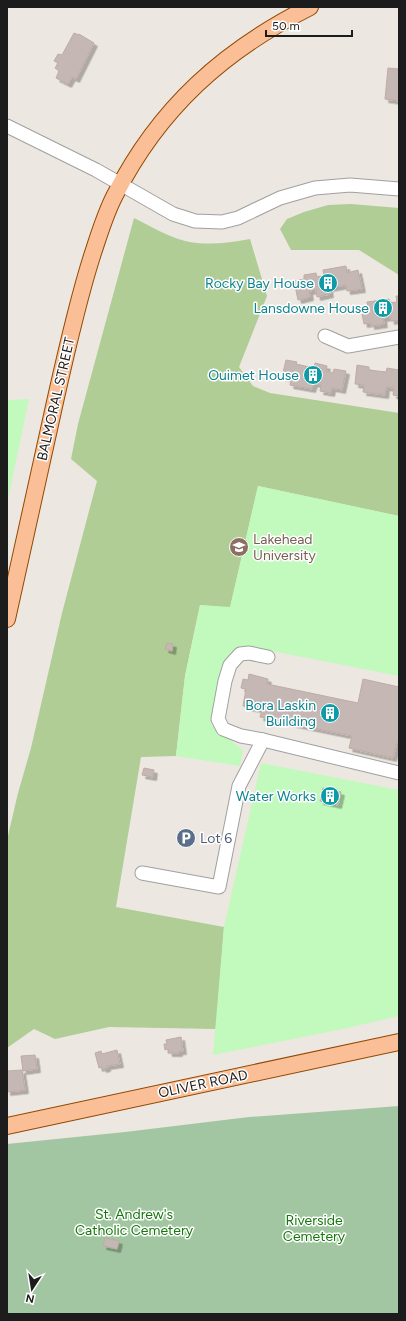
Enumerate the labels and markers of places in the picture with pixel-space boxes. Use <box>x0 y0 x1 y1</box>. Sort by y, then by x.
building icon: Rocky Bay House <box>317 272 339 294</box>
place label: Rocky Bay House <box>205 275 314 292</box>
building icon: Lansdowne House <box>372 297 394 319</box>
place label: Lansdowne House <box>254 300 369 317</box>
building icon: Ouimet House <box>302 364 324 386</box>
place label: Ouimet House <box>208 367 299 384</box>
place label: Lakehead University <box>253 531 317 564</box>
school or university icon: Lakehead University <box>228 536 250 558</box>
place label: Bora Laskin Building <box>245 697 316 730</box>
building icon: Bora Laskin Building <box>319 702 341 724</box>
building icon: Water Works <box>319 785 341 807</box>
place label: Water Works <box>236 788 316 805</box>
parking icon: Lot 6 <box>175 827 197 849</box>
place label: Lot 6 <box>200 830 232 847</box>

